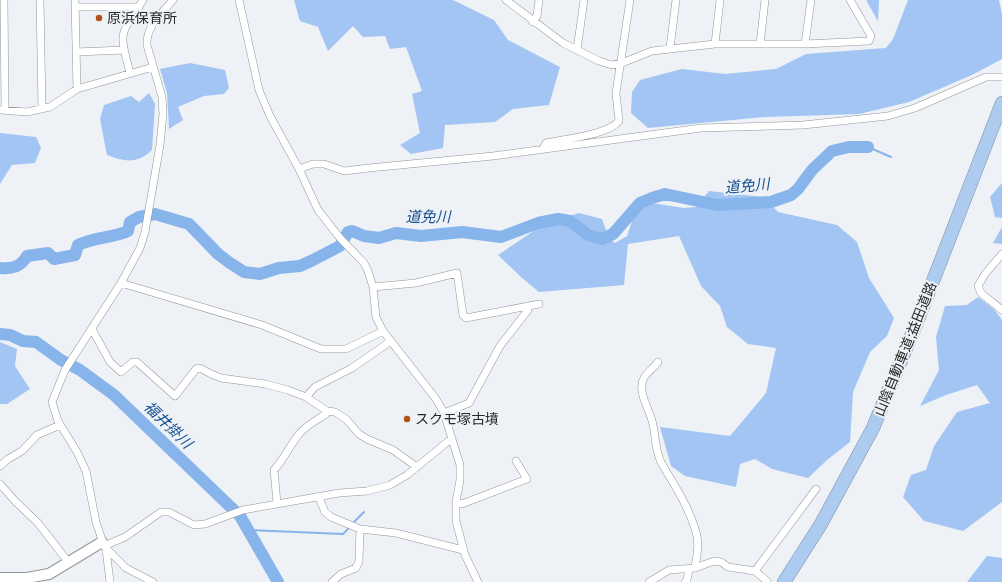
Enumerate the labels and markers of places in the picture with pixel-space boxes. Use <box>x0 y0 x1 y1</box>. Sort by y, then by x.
place label: 原浜保育所 <box>107 9 177 27</box>
marker: 原浜保育所 <box>94 13 104 23</box>
place label: スクモ塚古墳 <box>415 410 499 428</box>
marker: スクモ塚古墳 <box>402 414 412 424</box>

